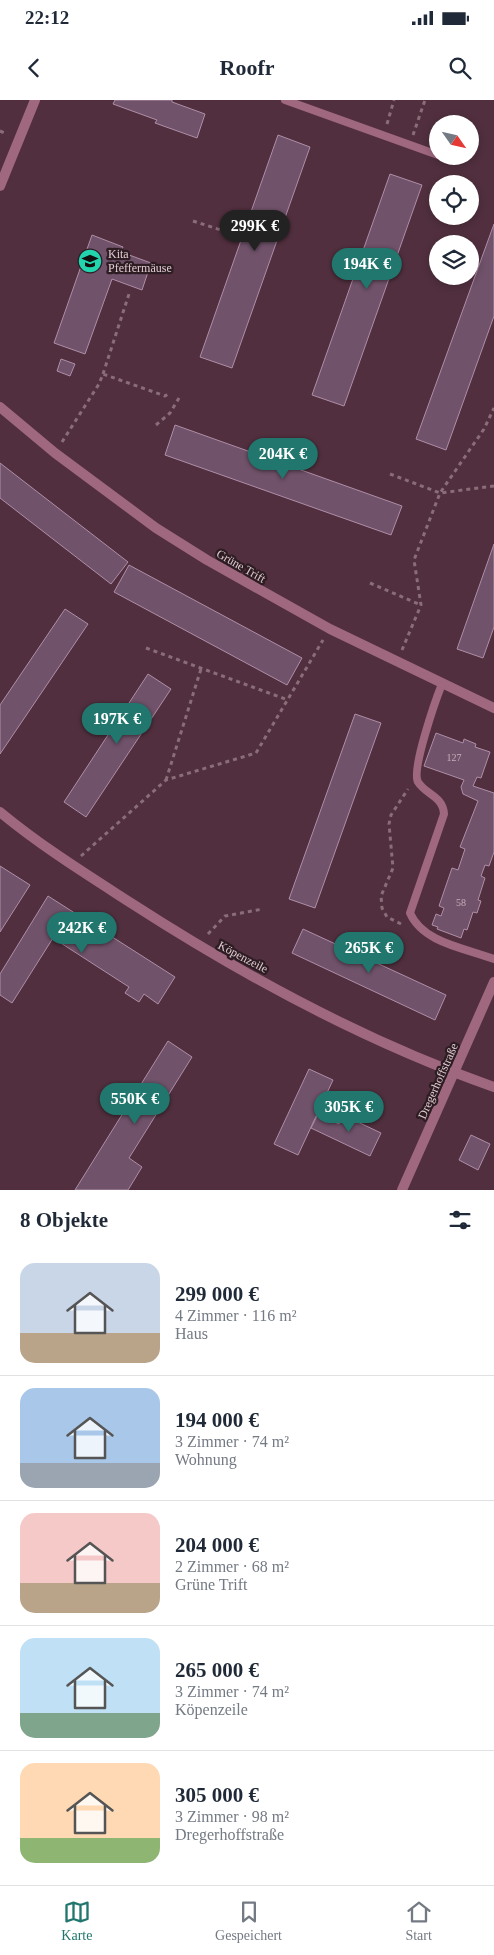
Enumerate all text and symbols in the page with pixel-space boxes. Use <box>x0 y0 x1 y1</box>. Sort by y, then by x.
text: 22:12 <box>25 7 69 28</box>
icon: back <box>20 54 48 82</box>
icon: search <box>446 54 474 82</box>
text: Roofr <box>220 55 274 80</box>
north arrow <box>429 115 479 165</box>
map controls <box>429 115 479 285</box>
button: locate <box>429 175 479 225</box>
pin: 299K € <box>214 210 296 252</box>
text: 299K € <box>231 217 279 234</box>
button: layers <box>429 235 479 285</box>
place label: Kita Pfeffermäuse <box>108 247 172 275</box>
school or university icon: Kita Pfeffermäuse <box>77 248 103 274</box>
pin: 194K € <box>326 248 408 290</box>
text: 194K € <box>343 255 391 272</box>
pin: 204K € <box>242 438 324 480</box>
text: 204K € <box>259 445 307 462</box>
street label: Grüne Trift <box>214 546 269 586</box>
pin: 197K € <box>76 702 158 745</box>
text: 197K € <box>93 710 141 727</box>
house number: 127 <box>447 752 462 763</box>
house number: 58 <box>456 897 466 908</box>
pin: 242K € <box>41 912 123 954</box>
text: 242K € <box>58 919 106 936</box>
pin: 265K € <box>328 932 410 974</box>
street label: Köpenzeile <box>216 938 270 976</box>
text: 265K € <box>345 939 393 956</box>
street label: Dregerhoffstraße <box>415 1041 461 1121</box>
pin: 550K € <box>94 1082 176 1125</box>
text: 550K € <box>111 1090 159 1107</box>
pin: 305K € <box>308 1090 390 1133</box>
text: 305K € <box>325 1098 373 1115</box>
icon: filters <box>446 1206 474 1234</box>
text: 8 Objekte <box>20 1208 108 1232</box>
text: 299 000 € <box>175 1282 259 1306</box>
icon: home <box>60 1283 120 1343</box>
text: 4 Zimmer · 116 m² <box>175 1307 297 1324</box>
text: Haus <box>175 1325 208 1342</box>
icon: home <box>60 1408 120 1468</box>
text: 194 000 € <box>175 1408 259 1432</box>
text: 3 Zimmer · 74 m² <box>175 1433 289 1450</box>
text: Wohnung <box>175 1451 237 1468</box>
icon: home <box>60 1533 120 1593</box>
text: 204 000 € <box>175 1533 259 1557</box>
text: 2 Zimmer · 68 m² <box>175 1558 289 1575</box>
text: Grüne Trift <box>175 1576 247 1593</box>
icon: home <box>60 1658 120 1718</box>
text: 265 000 € <box>175 1658 259 1682</box>
text: 3 Zimmer · 74 m² <box>175 1683 289 1700</box>
text: Köpenzeile <box>175 1701 248 1718</box>
icon: home <box>60 1783 120 1843</box>
text: 305 000 € <box>175 1783 259 1807</box>
text: 3 Zimmer · 98 m² <box>175 1808 289 1825</box>
text: Dregerhoffstraße <box>175 1826 284 1843</box>
tab: Karte <box>61 1898 92 1944</box>
tab: Gespeichert <box>215 1898 282 1944</box>
tab: Start <box>405 1898 433 1944</box>

